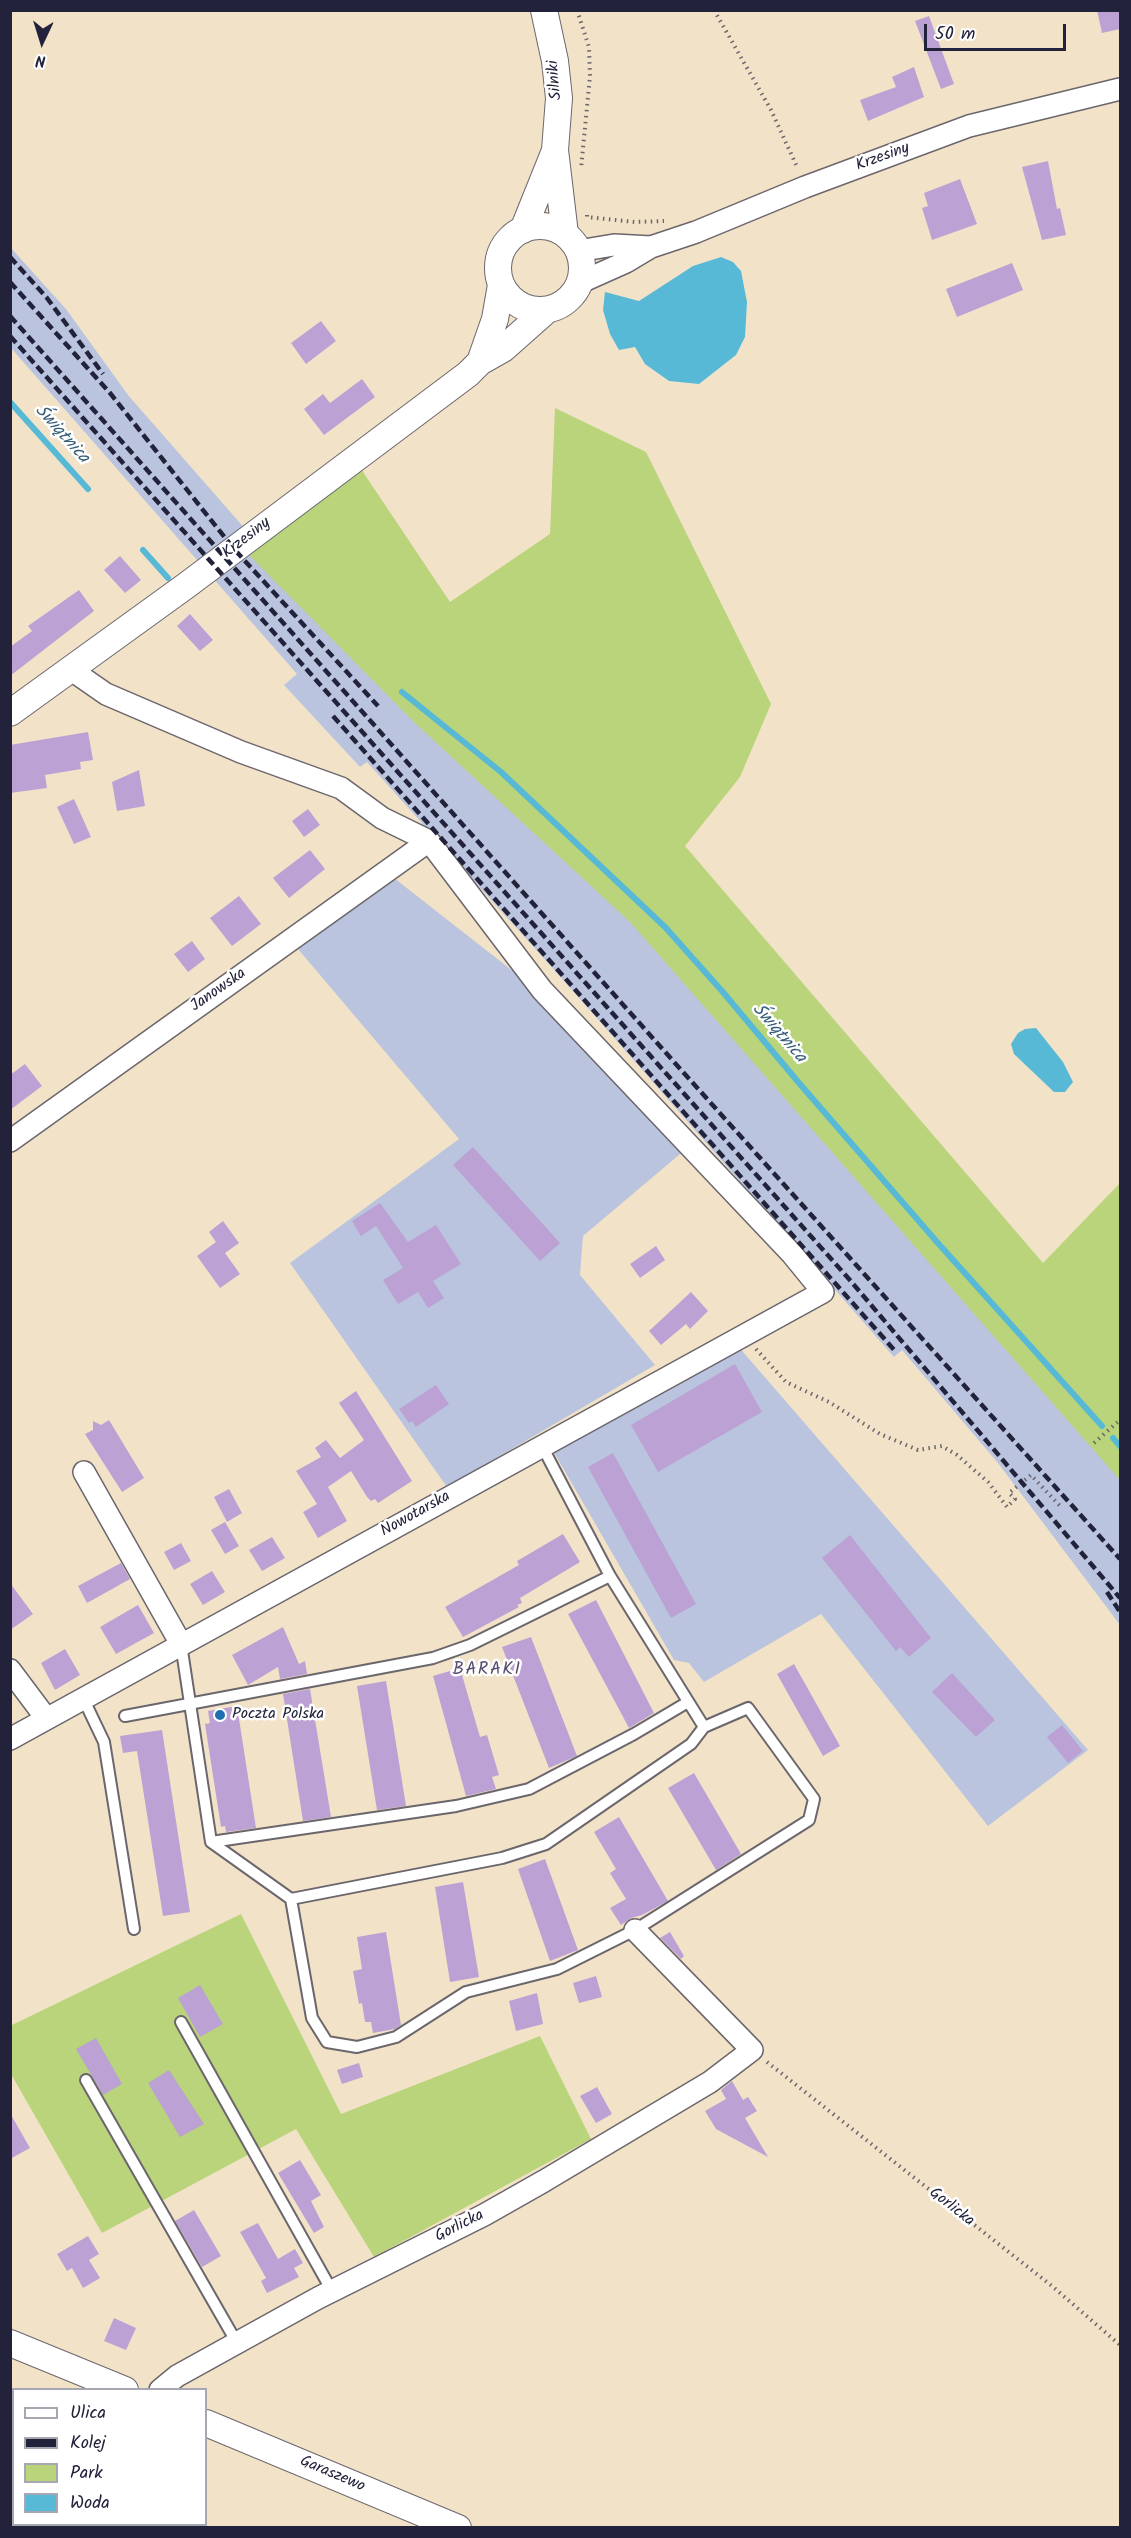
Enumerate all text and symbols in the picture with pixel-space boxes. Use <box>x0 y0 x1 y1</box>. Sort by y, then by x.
north arrow <box>12 12 72 72</box>
scale bar <box>927 12 1070 50</box>
text: 50 m <box>935 20 975 49</box>
text: N <box>35 48 47 73</box>
street label: Silniki <box>545 59 567 101</box>
street label: Krzesiny <box>854 139 912 177</box>
water label: Świątnica <box>29 401 93 469</box>
street label: Krzesiny <box>219 514 275 564</box>
street label: Janowska <box>188 965 250 1017</box>
water label: Świątnica <box>746 1000 810 1068</box>
street label: Nowotarska <box>378 1488 454 1542</box>
district label: BARAKI <box>452 1660 522 1682</box>
place label: Poczta Polska <box>232 1705 324 1725</box>
marker: Poczta Polska <box>213 1708 227 1722</box>
street label: Gorlicka <box>925 2184 977 2232</box>
street label: Gorlicka <box>432 2207 488 2247</box>
legend <box>12 2388 207 2526</box>
text: Ulica <box>70 2399 106 2428</box>
text: Kolej <box>70 2429 106 2458</box>
street label: Garaszewo <box>296 2453 368 2497</box>
text: Park <box>70 2459 103 2488</box>
text: Woda <box>70 2489 110 2518</box>

